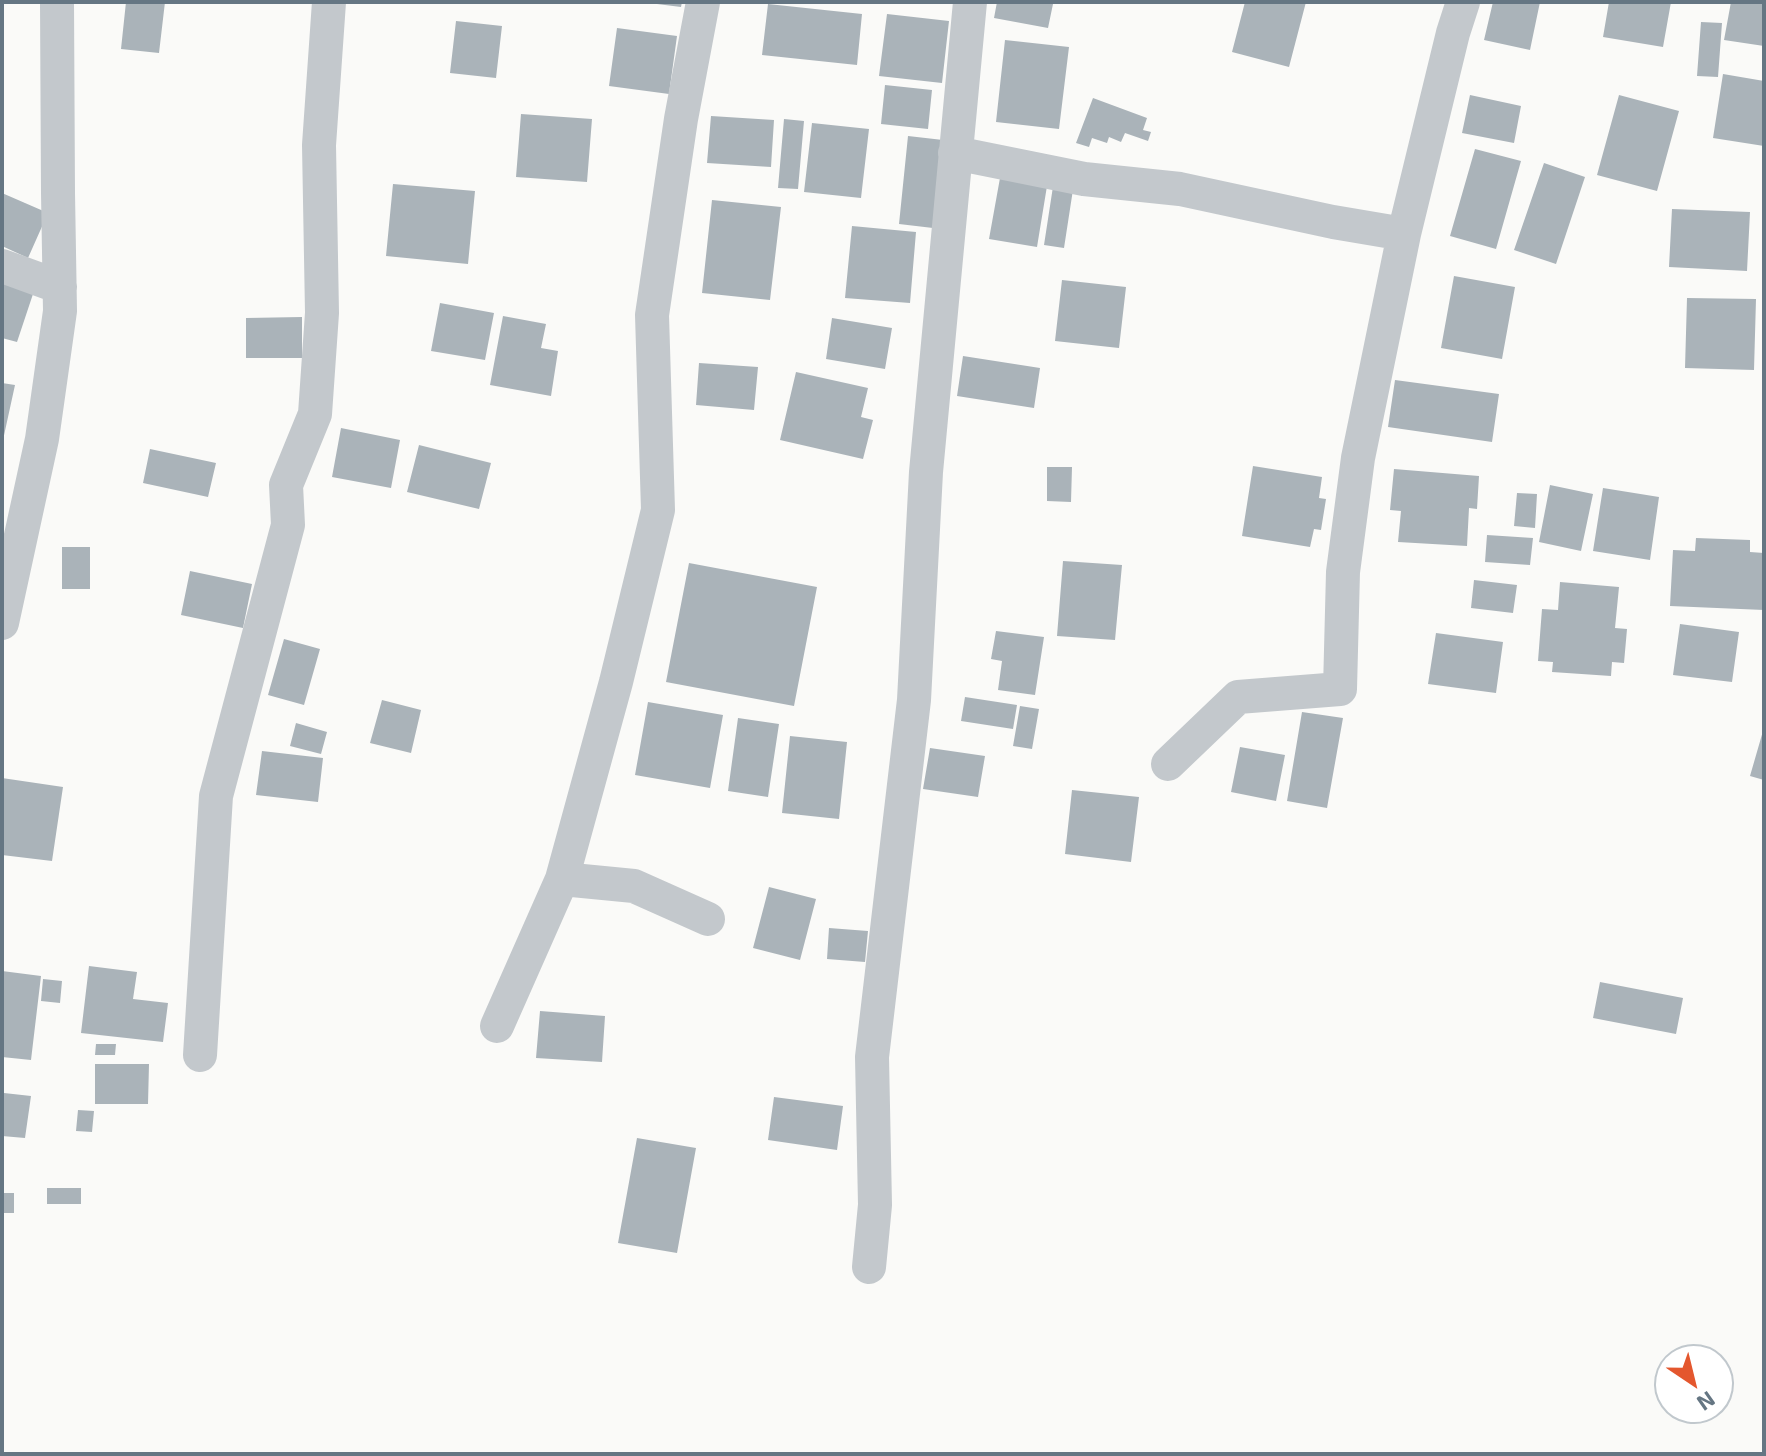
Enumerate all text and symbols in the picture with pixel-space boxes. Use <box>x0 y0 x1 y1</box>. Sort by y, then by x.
north arrow <box>1654 1344 1734 1424</box>
text: N <box>1693 1387 1721 1417</box>

